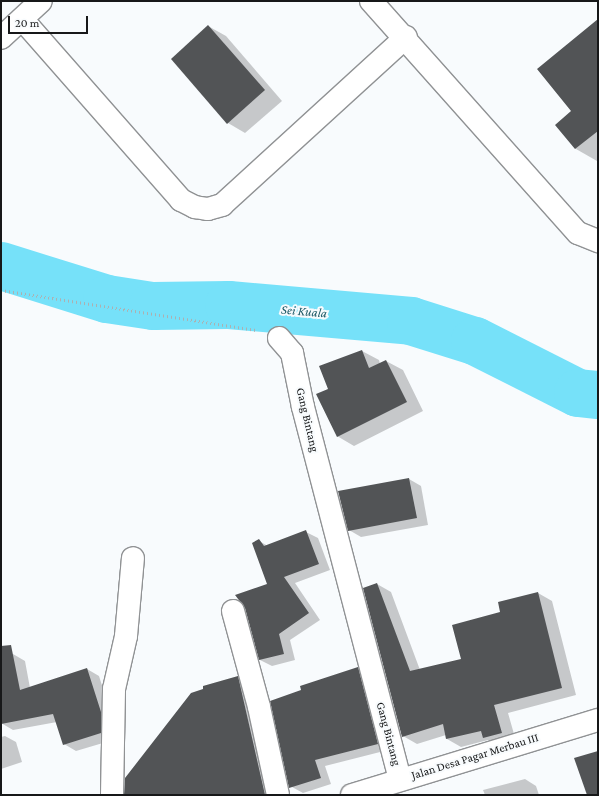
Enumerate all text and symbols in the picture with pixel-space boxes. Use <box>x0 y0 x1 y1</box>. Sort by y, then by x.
scale bar <box>10 8 90 34</box>
text: 20 m <box>15 16 39 30</box>
water label: Sei Kuala <box>280 302 328 322</box>
street label: Gang Bintang <box>293 386 321 454</box>
street label: Gang Bintang <box>373 700 403 768</box>
street label: Jalan Desa Pagar Merbau III <box>410 731 540 783</box>

